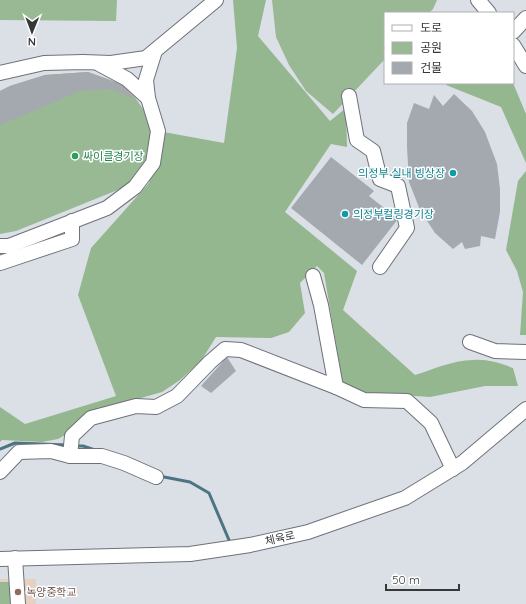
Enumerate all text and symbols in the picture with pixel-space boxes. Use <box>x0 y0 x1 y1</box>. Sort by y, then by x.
north arrow <box>12 12 52 52</box>
legend <box>384 12 514 84</box>
text: 도로 <box>420 20 442 35</box>
text: N <box>28 35 36 49</box>
text: 공원 <box>420 40 442 55</box>
text: 건물 <box>420 60 442 75</box>
place label: 싸이클경기장 <box>83 149 144 163</box>
marker: 싸이클경기장 <box>70 151 80 161</box>
place label: 의정부 실내 빙상장 <box>358 166 445 180</box>
marker: 의정부 실내 빙상장 <box>448 168 458 178</box>
place label: 의정부컬링경기장 <box>353 207 434 221</box>
marker: 의정부컬링경기장 <box>340 209 350 219</box>
street label: 체육로 <box>264 528 296 548</box>
scale bar <box>386 566 459 592</box>
text: 50 m <box>392 572 420 587</box>
place label: 녹양중학교 <box>26 585 77 599</box>
marker: 녹양중학교 <box>13 587 23 597</box>

